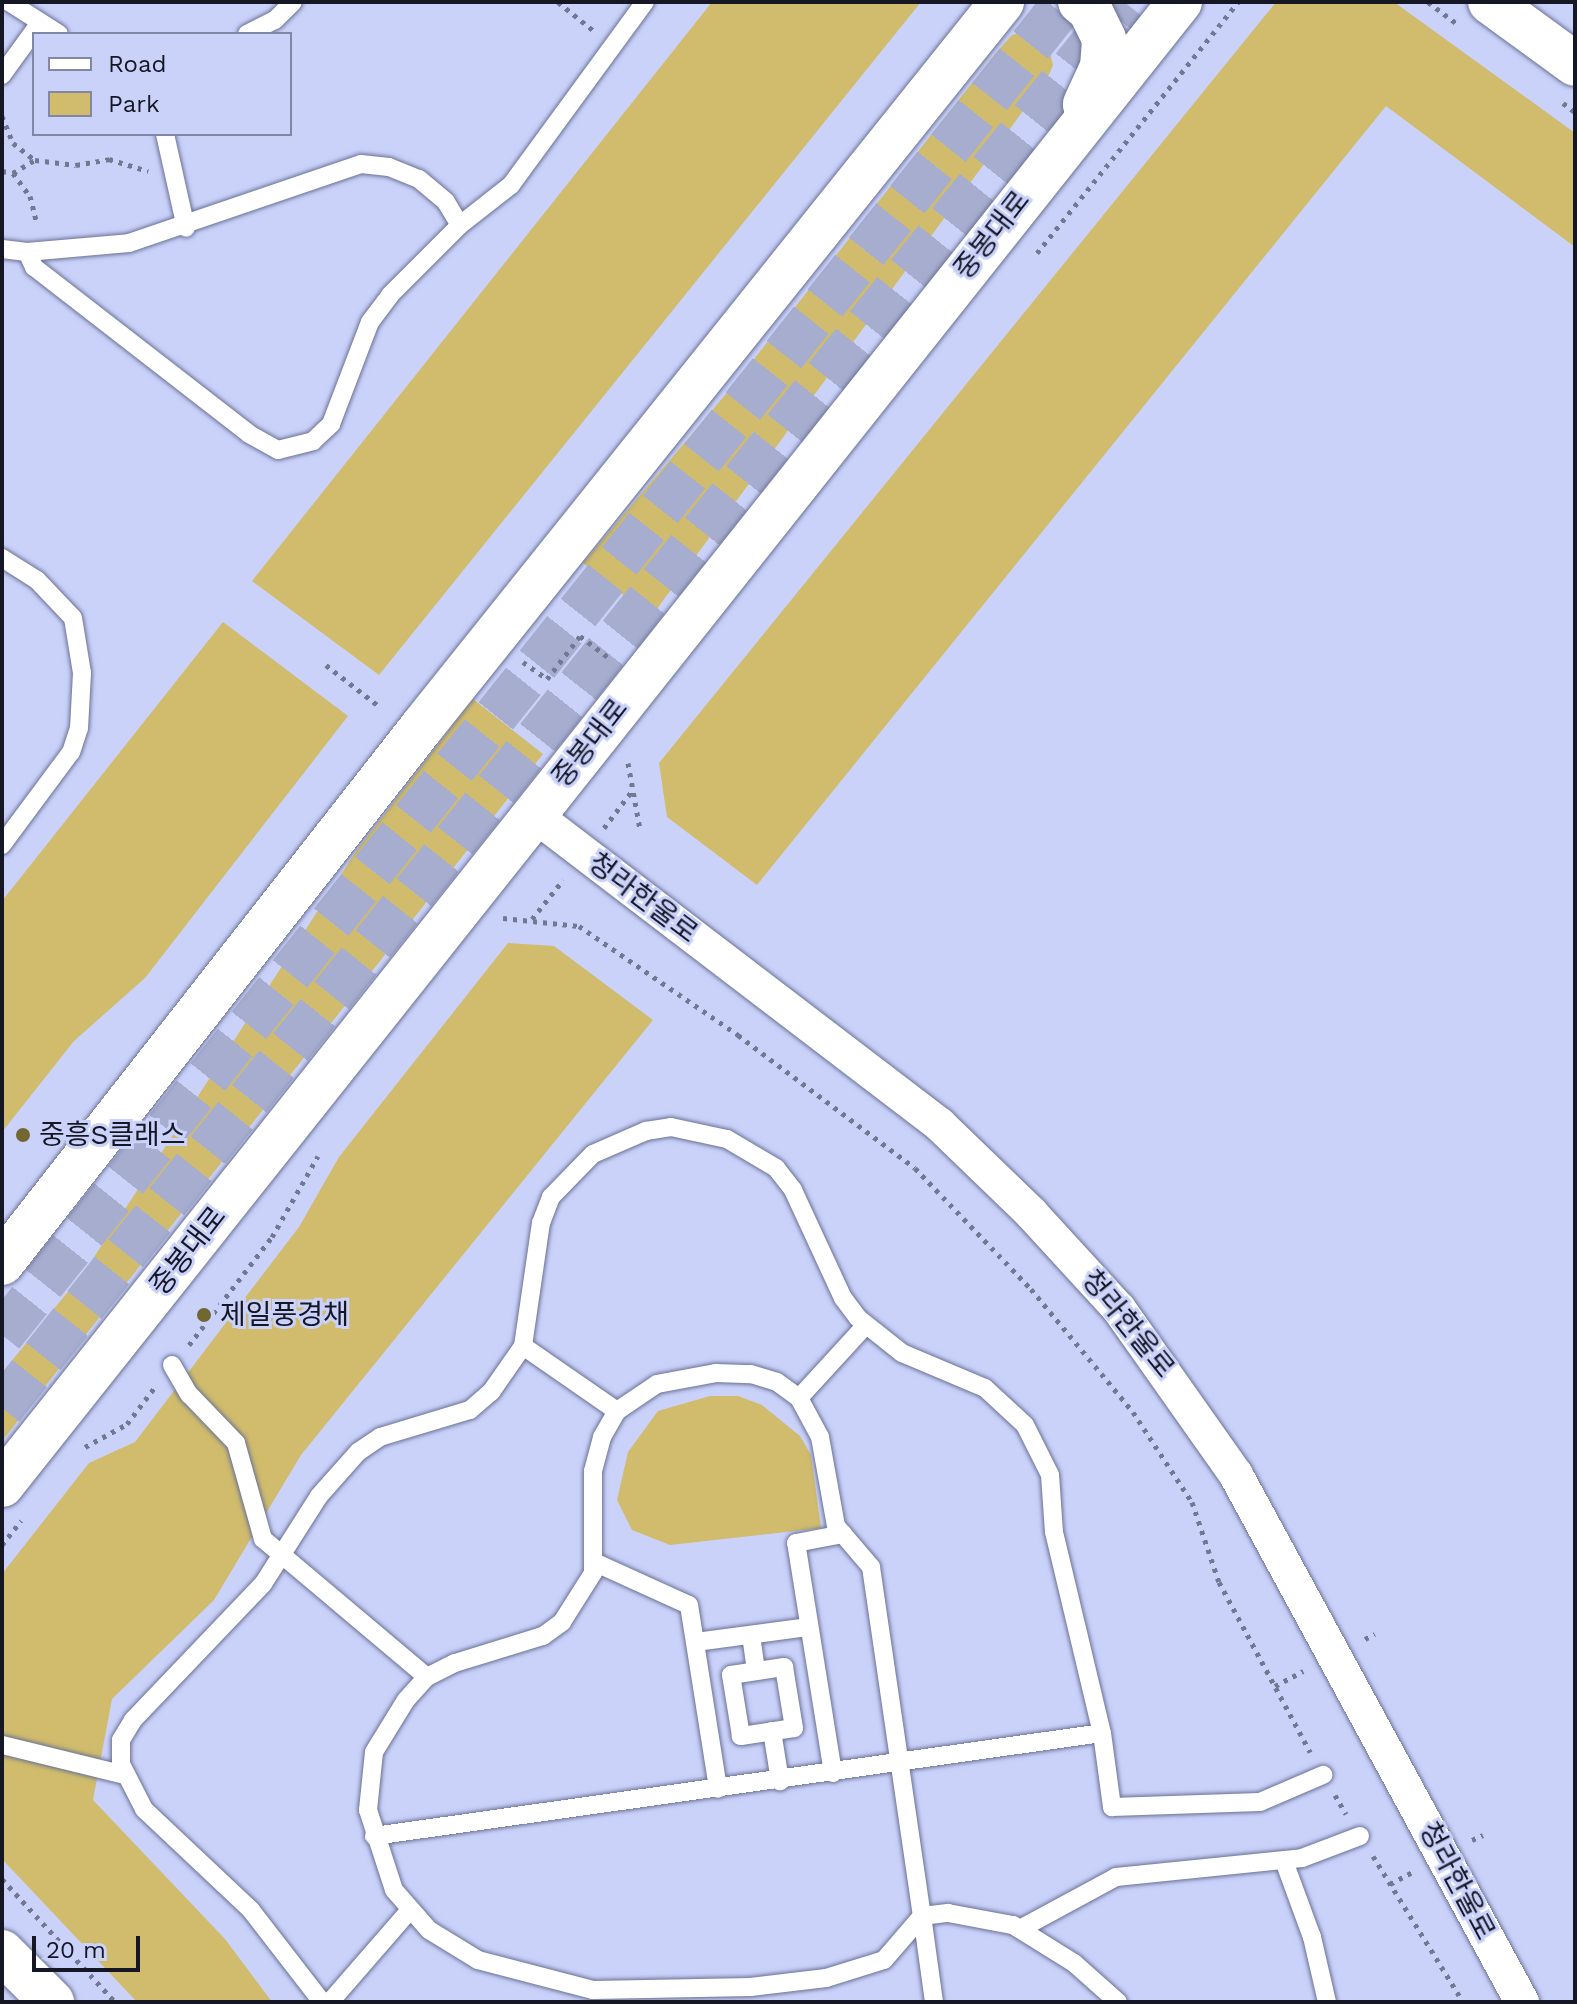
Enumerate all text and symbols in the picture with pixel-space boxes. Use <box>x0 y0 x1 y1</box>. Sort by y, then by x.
legend <box>32 32 292 136</box>
text: Road <box>108 50 167 78</box>
text: Park <box>108 90 160 118</box>
street label: 중봉대로 <box>947 184 1037 286</box>
street label: 중봉대로 <box>545 692 635 794</box>
street label: 청라한울로 <box>581 846 705 950</box>
place label: 중흥S클래스 <box>39 1118 186 1152</box>
marker: 중흥S클래스 <box>14 1126 32 1144</box>
street label: 중봉대로 <box>143 1200 233 1302</box>
street label: 청라한울로 <box>1074 1263 1182 1385</box>
place label: 제일풍경채 <box>220 1298 349 1332</box>
marker: 제일풍경채 <box>195 1306 213 1324</box>
street label: 청라한울로 <box>1412 1816 1502 1946</box>
scale bar <box>36 1920 144 1970</box>
text: 20 m <box>46 1936 106 1964</box>

